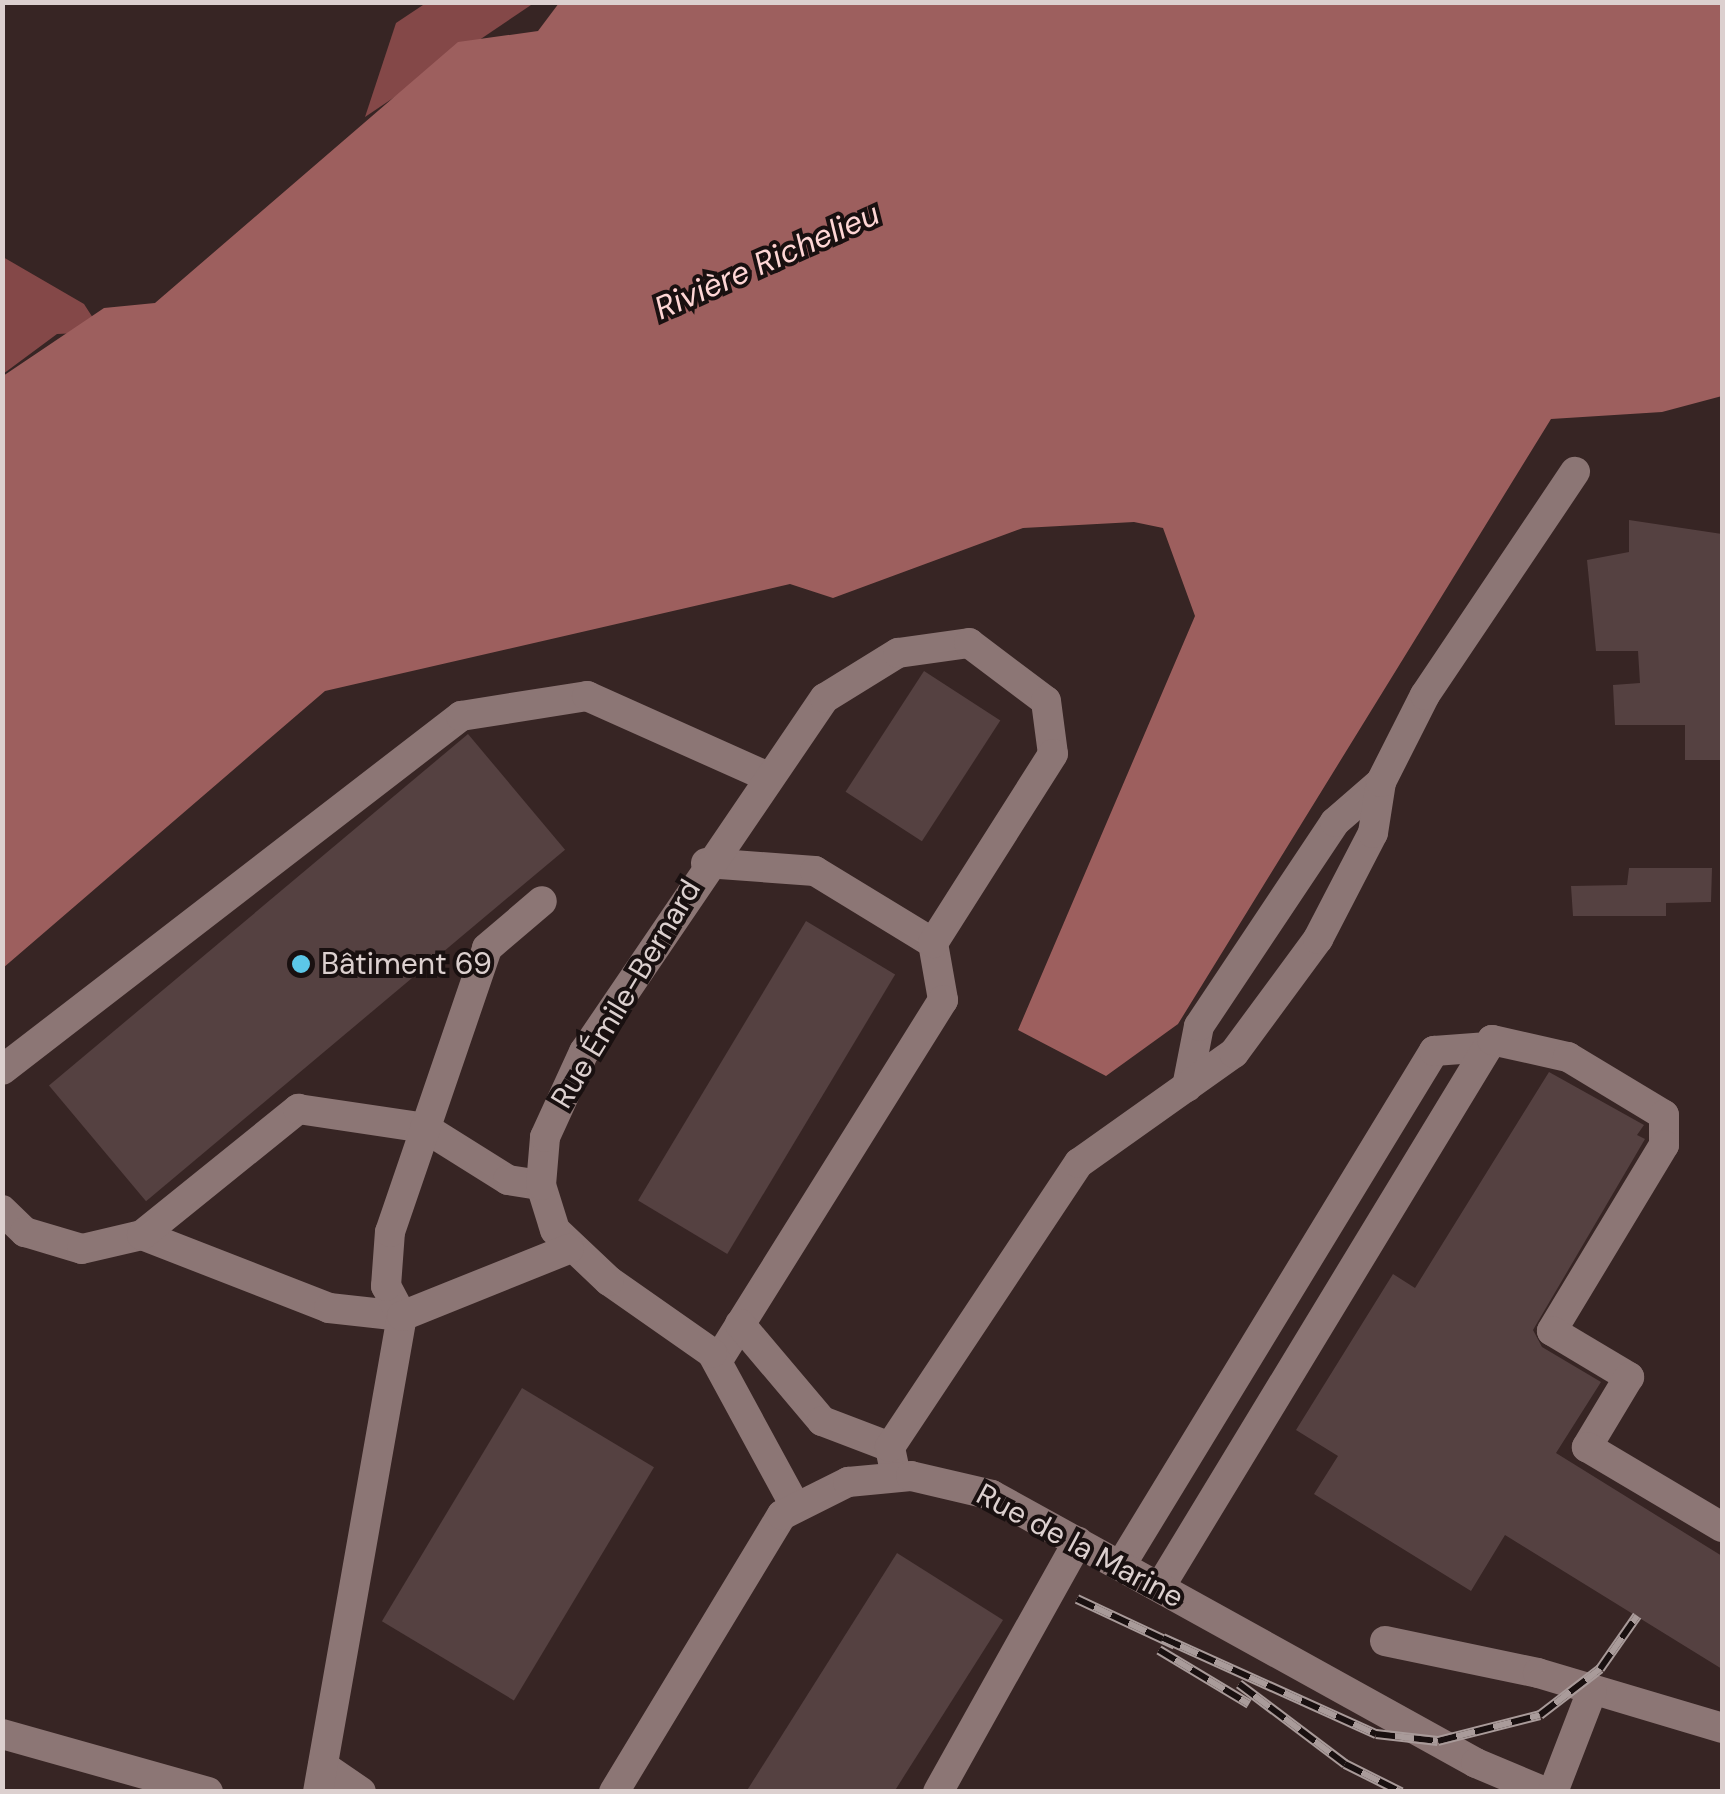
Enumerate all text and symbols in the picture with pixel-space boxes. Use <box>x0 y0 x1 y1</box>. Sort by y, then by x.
water label: Rivière Richelieu <box>649 194 885 328</box>
street label: Rue Émile-Bernard <box>544 873 708 1115</box>
place label: Bâtiment 69 <box>321 946 492 982</box>
marker: Bâtiment 69 <box>290 953 312 975</box>
street label: Rue de la Marine <box>970 1476 1190 1616</box>

